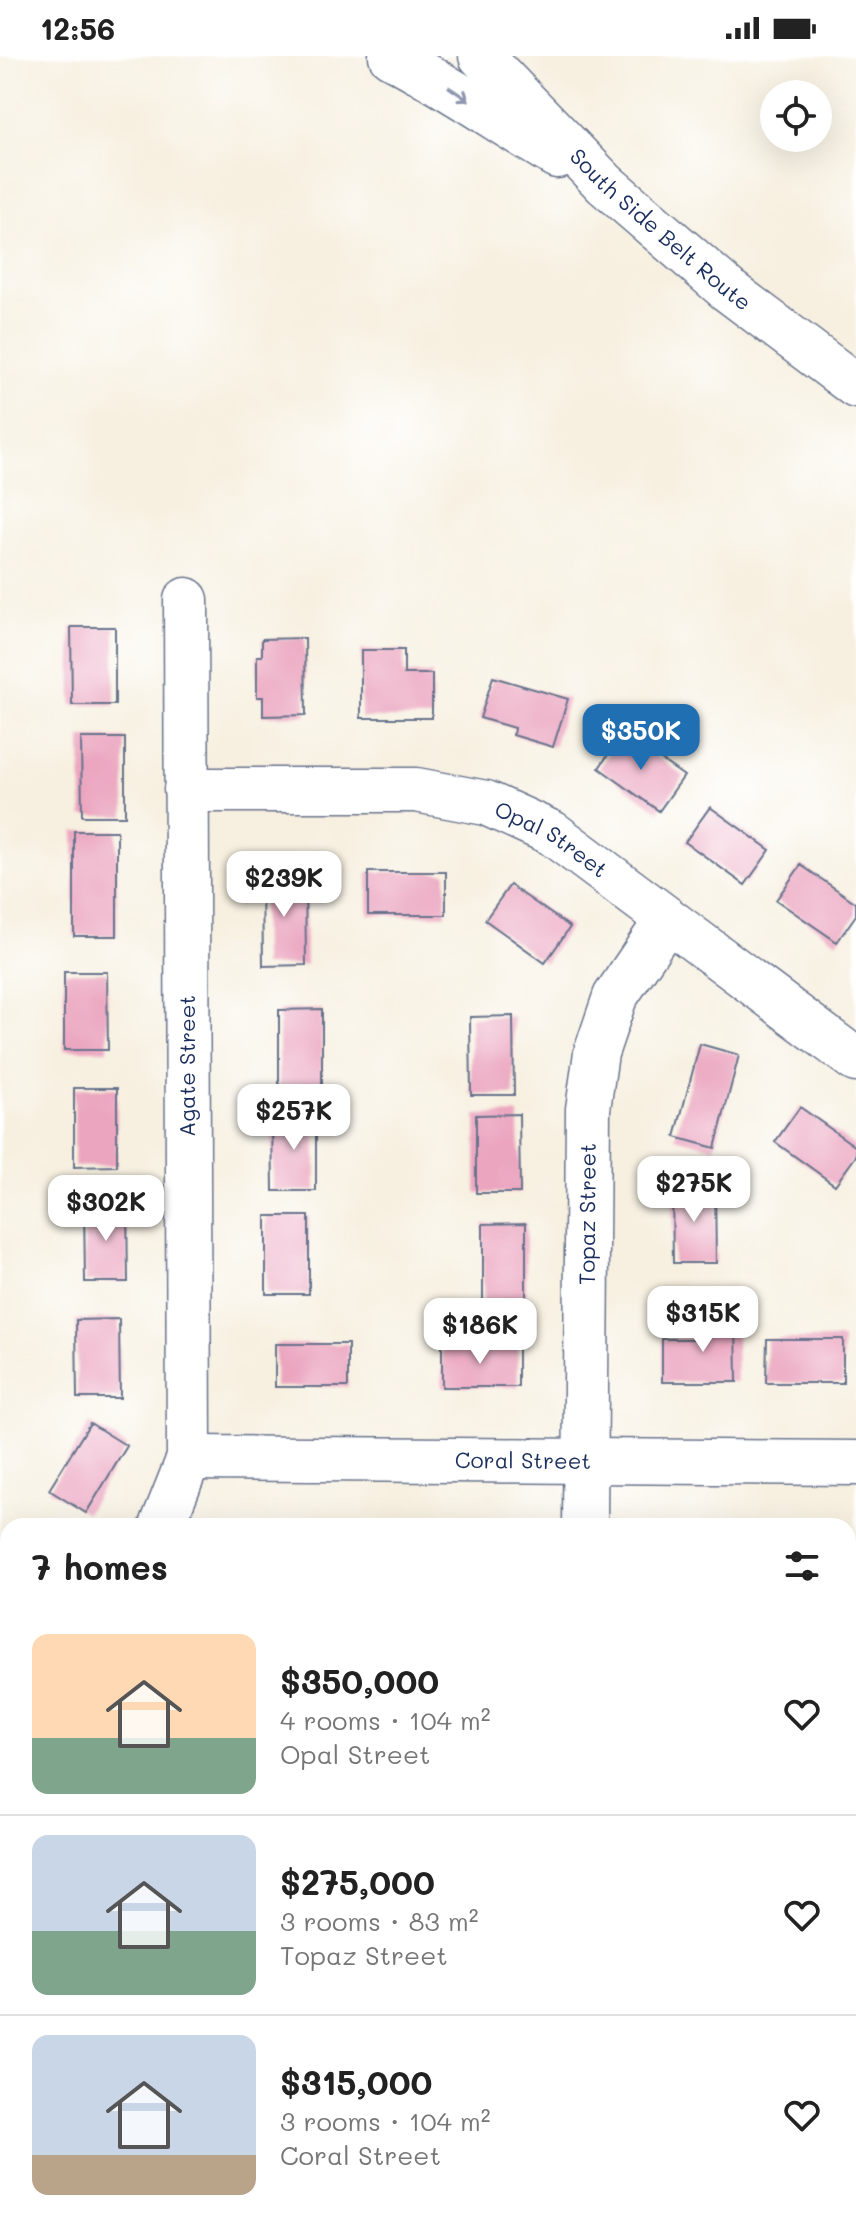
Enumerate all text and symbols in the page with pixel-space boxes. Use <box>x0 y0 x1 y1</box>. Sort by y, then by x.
text: 12:56 <box>40 8 115 48</box>
map controls <box>760 80 832 152</box>
button: locate <box>760 80 832 152</box>
one-way arrow <box>447 86 469 103</box>
street label: South Side Belt Route <box>564 142 758 317</box>
pin: $350K <box>585 704 697 772</box>
text: $350K <box>601 713 681 747</box>
street label: Opal Street <box>490 794 614 884</box>
pin: $239K <box>228 851 340 919</box>
text: $239K <box>245 860 323 894</box>
street label: Agate Street <box>172 995 201 1137</box>
pin: $257K <box>238 1084 350 1152</box>
text: $257K <box>255 1093 333 1127</box>
street label: Topaz Street <box>572 1143 602 1285</box>
pin: $275K <box>638 1156 750 1224</box>
text: $275K <box>655 1165 733 1199</box>
pin: $302K <box>50 1175 162 1243</box>
text: $302K <box>66 1184 146 1218</box>
pin: $315K <box>647 1286 759 1354</box>
text: $315K <box>665 1295 741 1329</box>
pin: $186K <box>424 1298 536 1366</box>
text: $186K <box>442 1307 518 1341</box>
street label: Coral Street <box>455 1445 591 1475</box>
text: 7 homes <box>32 1544 168 1589</box>
icon: filters <box>780 1544 824 1588</box>
text: $350,000 <box>280 1658 439 1703</box>
icon: home <box>96 1666 192 1762</box>
icon: heart <box>780 1692 824 1736</box>
text: 4 rooms · 104 m² <box>280 1703 491 1737</box>
text: Opal Street <box>280 1737 430 1771</box>
text: $275,000 <box>280 1859 435 1904</box>
icon: home <box>96 1867 192 1963</box>
icon: heart <box>780 1893 824 1937</box>
text: 3 rooms · 83 m² <box>280 1904 479 1938</box>
text: Topaz Street <box>280 1938 448 1972</box>
text: $315,000 <box>280 2059 432 2104</box>
icon: home <box>96 2067 192 2163</box>
icon: heart <box>780 2093 824 2137</box>
text: 3 rooms · 104 m² <box>280 2104 491 2138</box>
text: Coral Street <box>280 2138 441 2172</box>

